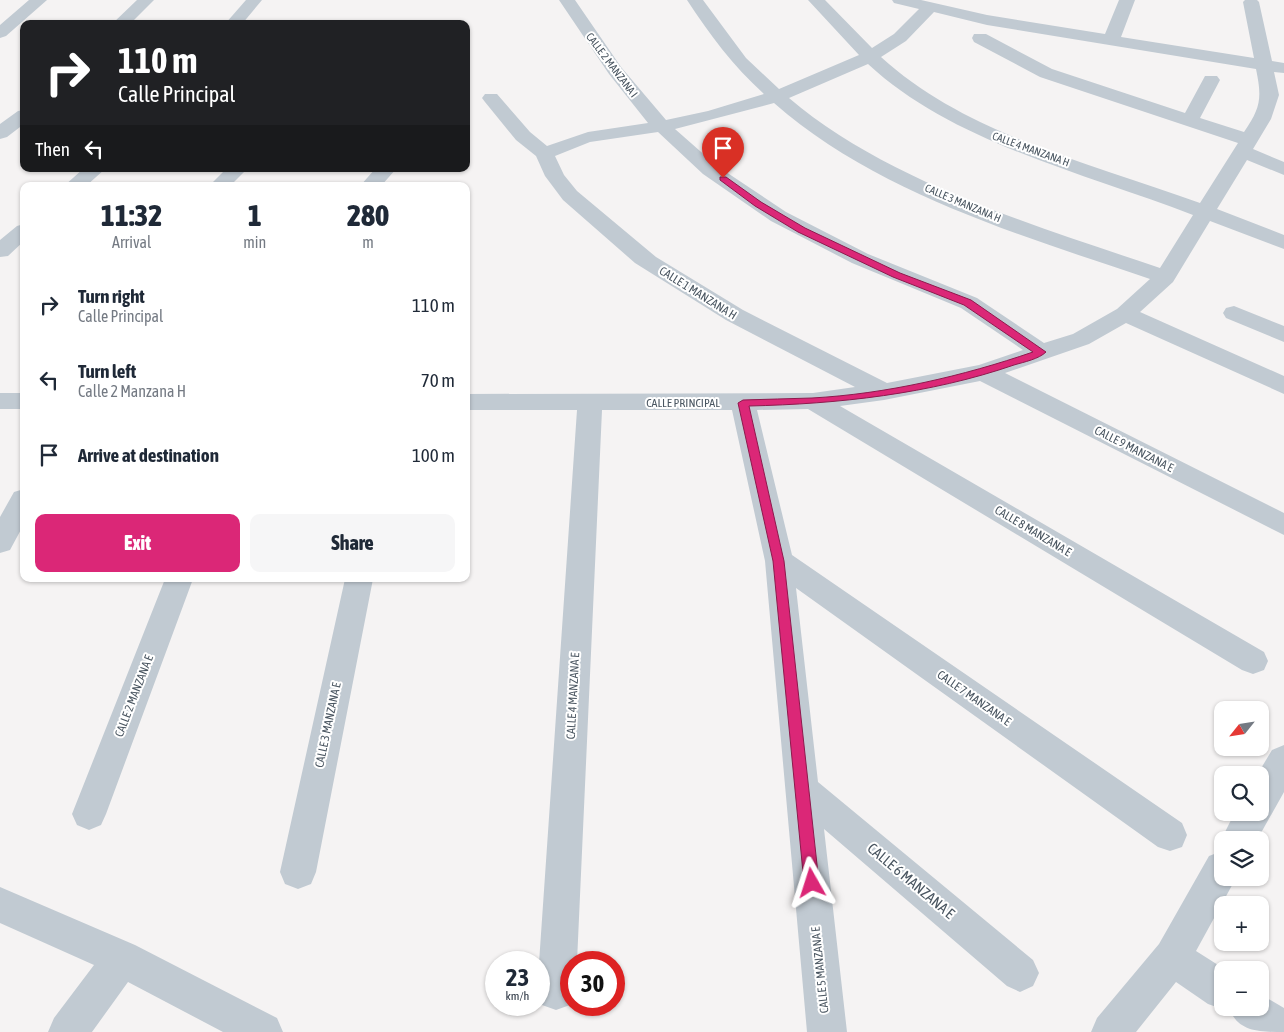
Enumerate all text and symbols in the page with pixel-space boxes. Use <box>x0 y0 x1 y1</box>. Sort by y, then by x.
street label: CALLE 2 MANZANA I <box>584 30 640 100</box>
icon: right <box>35 40 100 105</box>
text: 110 m <box>118 40 197 80</box>
text: Calle Principal <box>118 81 235 107</box>
pin <box>702 127 744 178</box>
street label: CALLE 4 MANZANA H <box>991 129 1071 169</box>
icon: arrive <box>709 134 737 162</box>
icon: left <box>80 135 108 163</box>
text: Then <box>35 138 70 160</box>
street label: CALLE 3 MANZANA H <box>923 182 1003 224</box>
text: 11:32 <box>101 198 162 232</box>
text: 1 <box>248 198 262 232</box>
text: 280 <box>347 198 389 232</box>
text: Arrival <box>112 233 151 251</box>
text: min <box>243 233 266 251</box>
text: m <box>362 233 374 251</box>
street label: CALLE 1 MANZANA H <box>657 264 739 322</box>
text: Turn right <box>78 285 145 307</box>
icon: right <box>35 291 63 319</box>
text: 110 m <box>412 294 455 316</box>
text: Calle Principal <box>78 307 163 325</box>
text: Turn left <box>78 360 136 382</box>
icon: left <box>35 366 63 394</box>
text: 70 m <box>421 369 455 391</box>
text: Calle 2 Manzana H <box>78 382 186 400</box>
street label: CALLE PRINCIPAL <box>646 396 720 410</box>
street label: CALLE 9 MANZANA E <box>1092 423 1176 475</box>
icon: arrive <box>35 441 63 469</box>
text: Arrive at destination <box>78 444 219 466</box>
text: 100 m <box>412 444 455 466</box>
street label: CALLE 8 MANZANA E <box>992 503 1074 559</box>
button: Exit <box>35 514 240 572</box>
button: Share <box>250 514 455 572</box>
street label: CALLE 4 MANZANA E <box>564 652 582 740</box>
street label: CALLE 2 MANZANA E <box>112 653 156 739</box>
street label: CALLE 7 MANZANA E <box>935 667 1013 729</box>
street label: CALLE 3 MANZANA E <box>312 681 344 769</box>
north arrow <box>1214 701 1269 756</box>
map controls <box>1214 701 1269 1016</box>
button: search <box>1214 766 1269 821</box>
button: layers <box>1214 831 1269 886</box>
street label: CALLE 6 MANZANA E <box>864 839 959 922</box>
position arrow <box>785 856 837 908</box>
button: + <box>1214 896 1269 951</box>
street label: CALLE 5 MANZANA E <box>809 926 831 1014</box>
speed limit sign: 30 <box>560 951 625 1016</box>
button: − <box>1214 961 1269 1016</box>
text: 23 <box>506 963 529 991</box>
text: km/h <box>506 989 529 1003</box>

